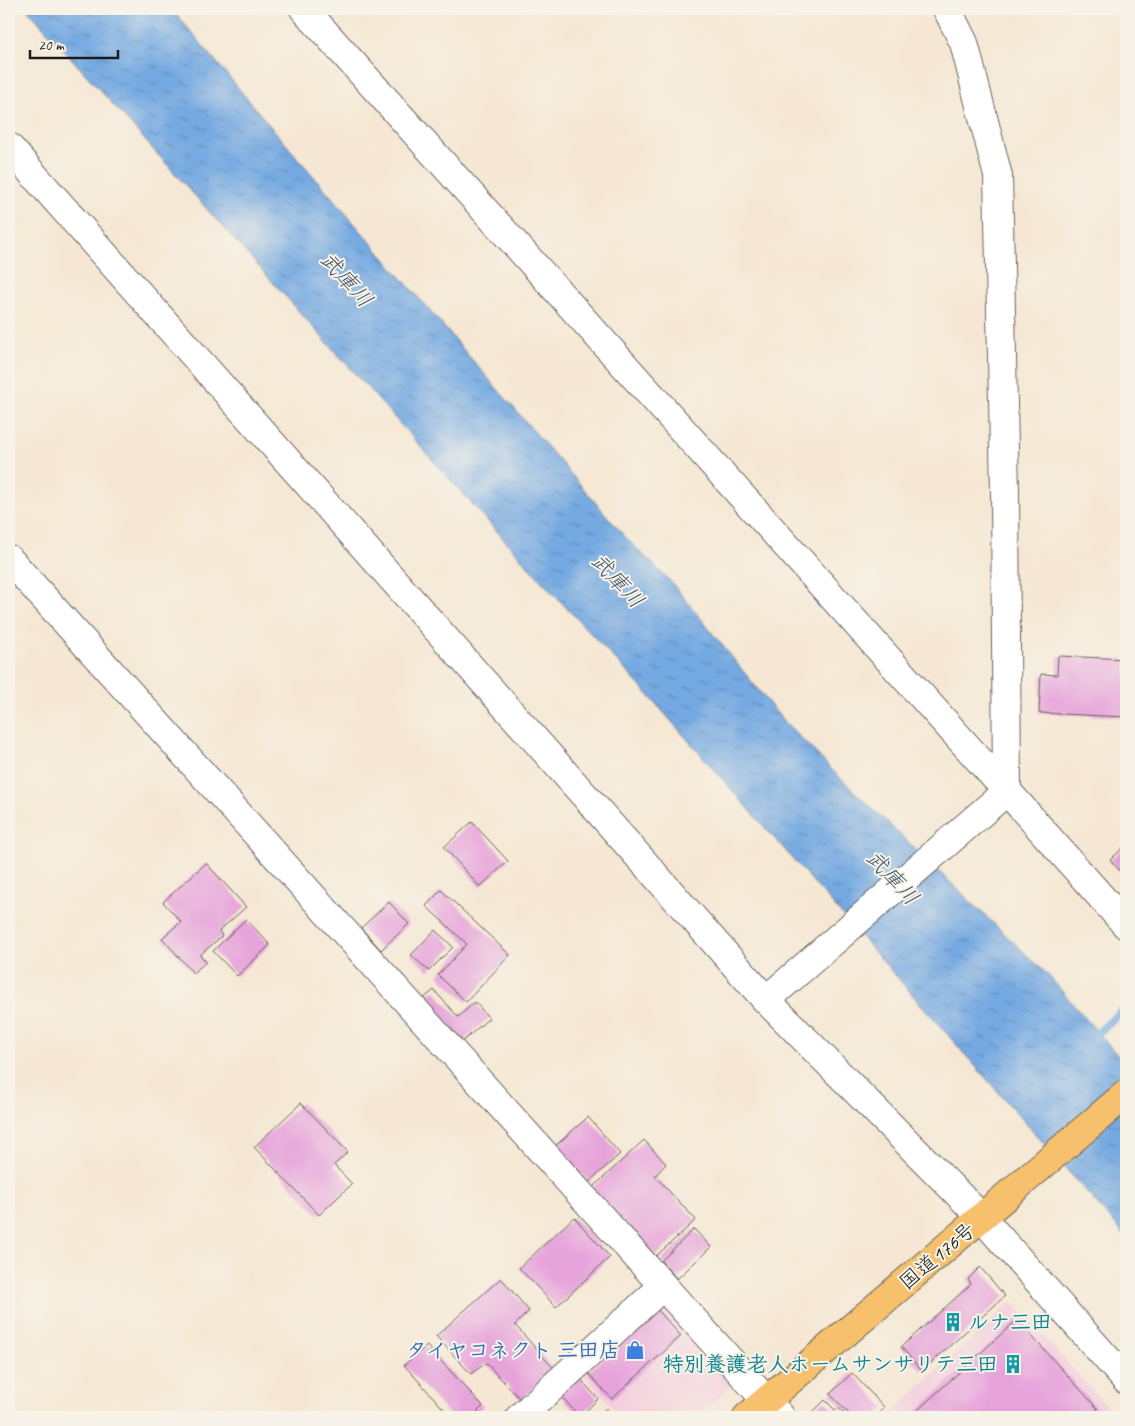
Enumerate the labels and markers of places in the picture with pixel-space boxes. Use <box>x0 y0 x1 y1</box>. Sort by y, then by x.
place label: ルナ三田 <box>968 1309 1052 1335</box>
building icon: ルナ三田 <box>942 1311 964 1333</box>
place label: タイヤコネクト 三田店 <box>406 1337 620 1363</box>
shop icon: タイヤコネクト 三田店 <box>624 1339 646 1361</box>
place label: 特別養護老人ホームサンサリテ三田 <box>663 1351 998 1377</box>
building icon: 特別養護老人ホームサンサリテ三田 <box>1002 1353 1024 1375</box>

